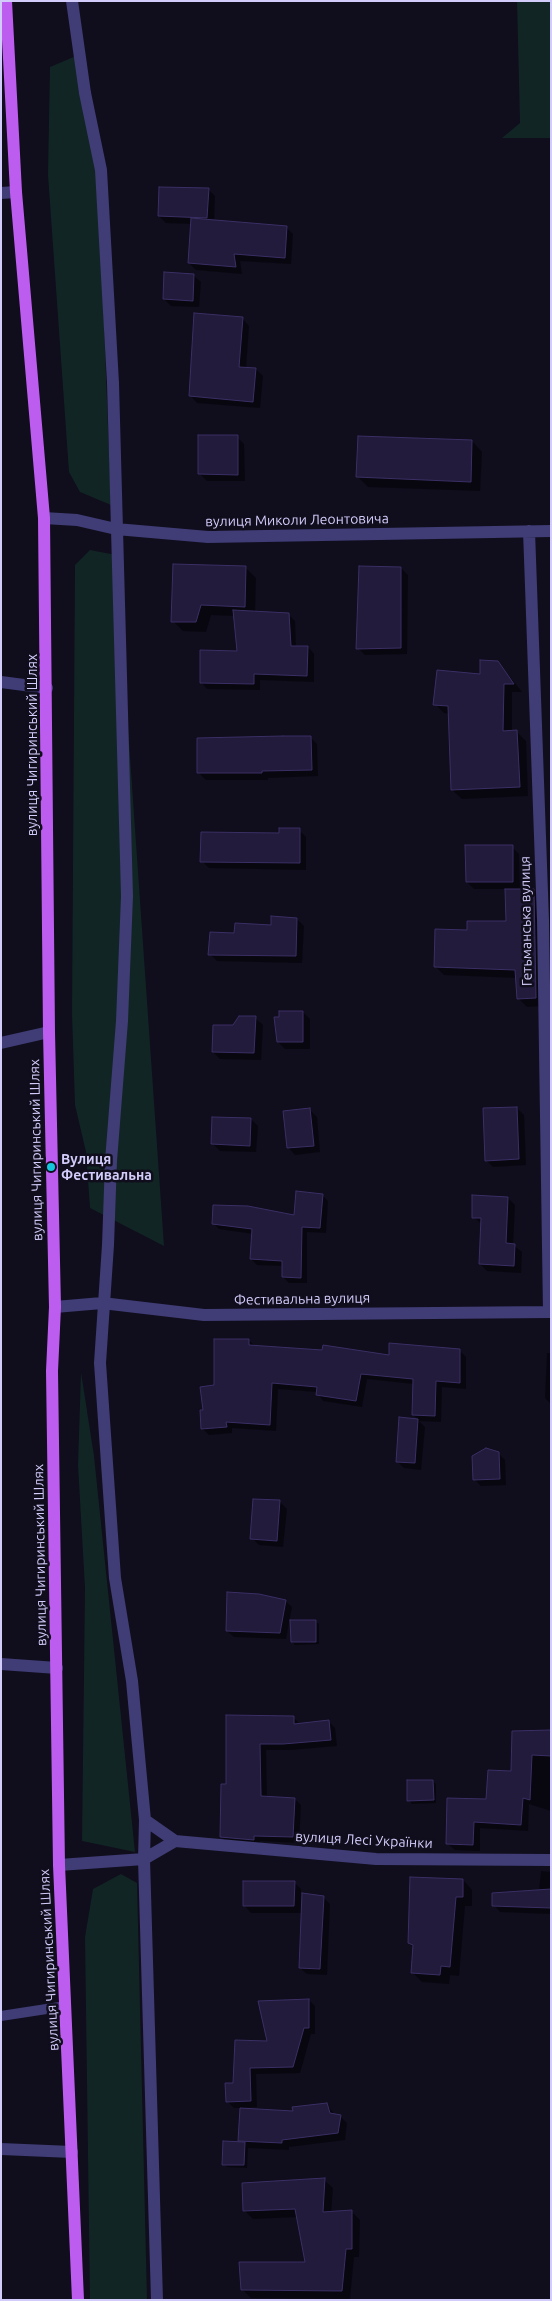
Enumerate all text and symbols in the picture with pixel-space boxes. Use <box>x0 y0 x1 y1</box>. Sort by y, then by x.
street label: вулиця Миколи Леонтовича <box>205 510 389 530</box>
street label: вулиця Чигиринський Шлях <box>24 654 40 836</box>
street label: Гетьманська вулиця <box>516 856 536 986</box>
street label: вулиця Чигиринський Шлях <box>26 1059 46 1241</box>
place label: Вулиця Фестивальна <box>61 1151 152 1184</box>
marker: Вулиця Фестивальна <box>45 1161 57 1173</box>
street label: Фестивальна вулиця <box>234 1289 370 1309</box>
street label: вулиця Чигиринський Шлях <box>30 1464 50 1646</box>
street label: вулиця Лесі Українки <box>295 1828 433 1852</box>
street label: вулиця Чигиринський Шлях <box>36 1869 62 2051</box>

